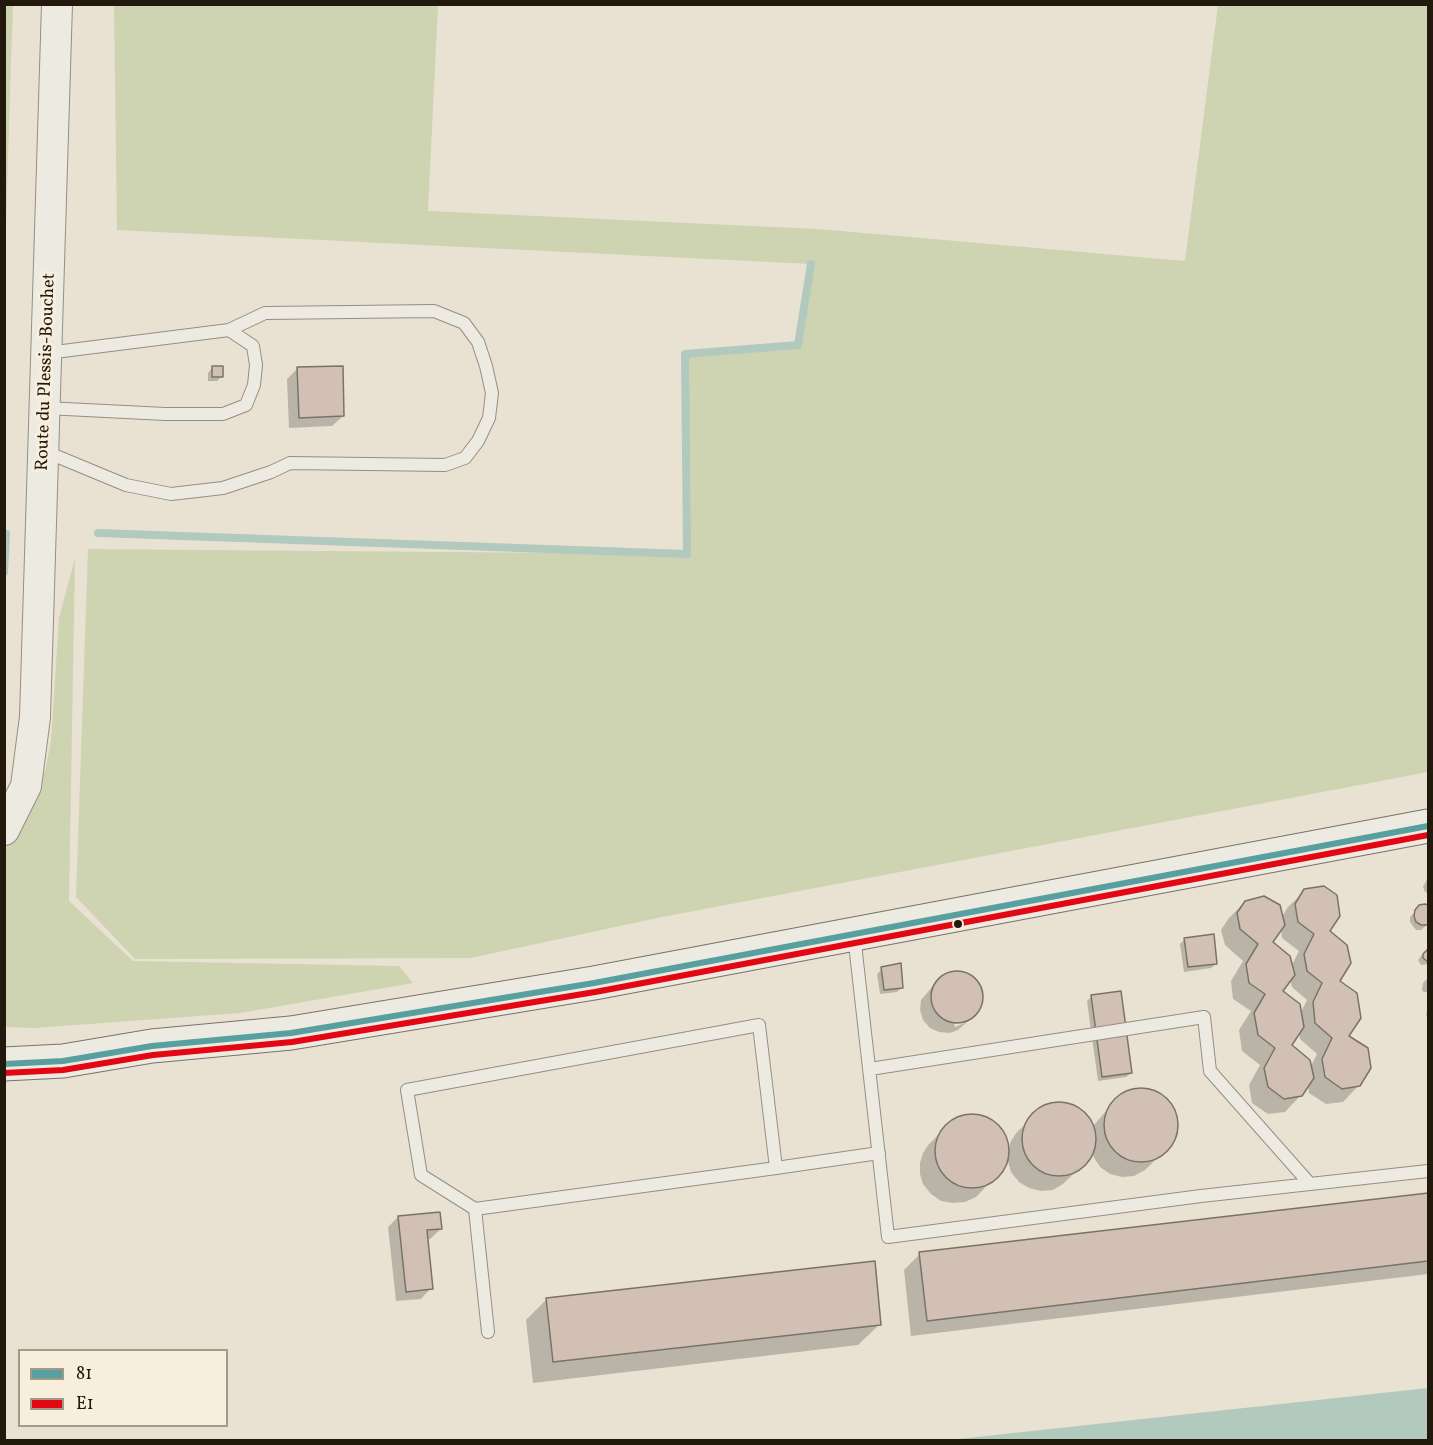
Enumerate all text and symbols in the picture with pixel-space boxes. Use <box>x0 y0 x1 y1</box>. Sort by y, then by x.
street label: Route du Plessis-Bouchet <box>33 273 61 471</box>
unlabelled marker <box>952 918 964 930</box>
legend <box>18 1349 228 1427</box>
text: 81 <box>76 1362 92 1387</box>
text: E1 <box>76 1392 94 1417</box>

